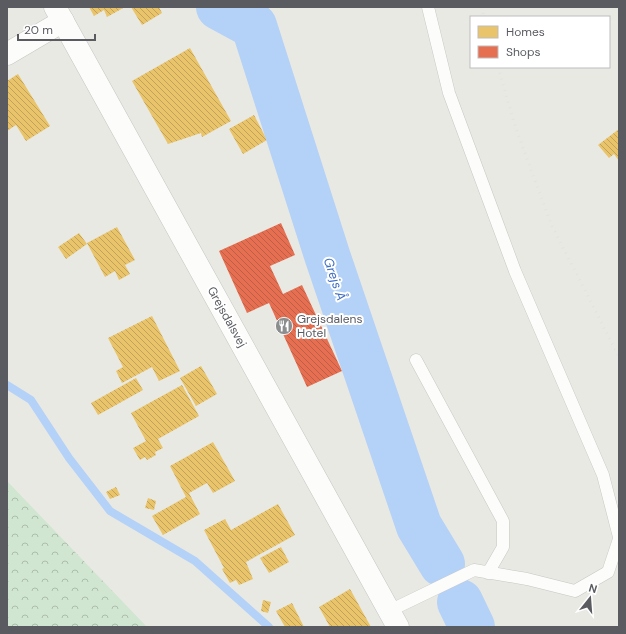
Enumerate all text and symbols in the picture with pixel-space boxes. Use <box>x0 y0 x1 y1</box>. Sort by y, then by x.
scale bar <box>18 16 95 42</box>
legend <box>470 16 610 68</box>
text: 20 m <box>24 22 53 38</box>
text: Homes <box>506 24 545 40</box>
text: Shops <box>506 44 541 60</box>
water label: Grejs Å <box>320 255 350 303</box>
street label: Grejsdalsvej <box>204 284 250 350</box>
place label: Grejsdalens Hotel <box>297 311 363 341</box>
restaurant icon: Grejsdalens Hotel <box>274 316 294 336</box>
north arrow <box>570 578 610 618</box>
text: N <box>587 581 599 596</box>

